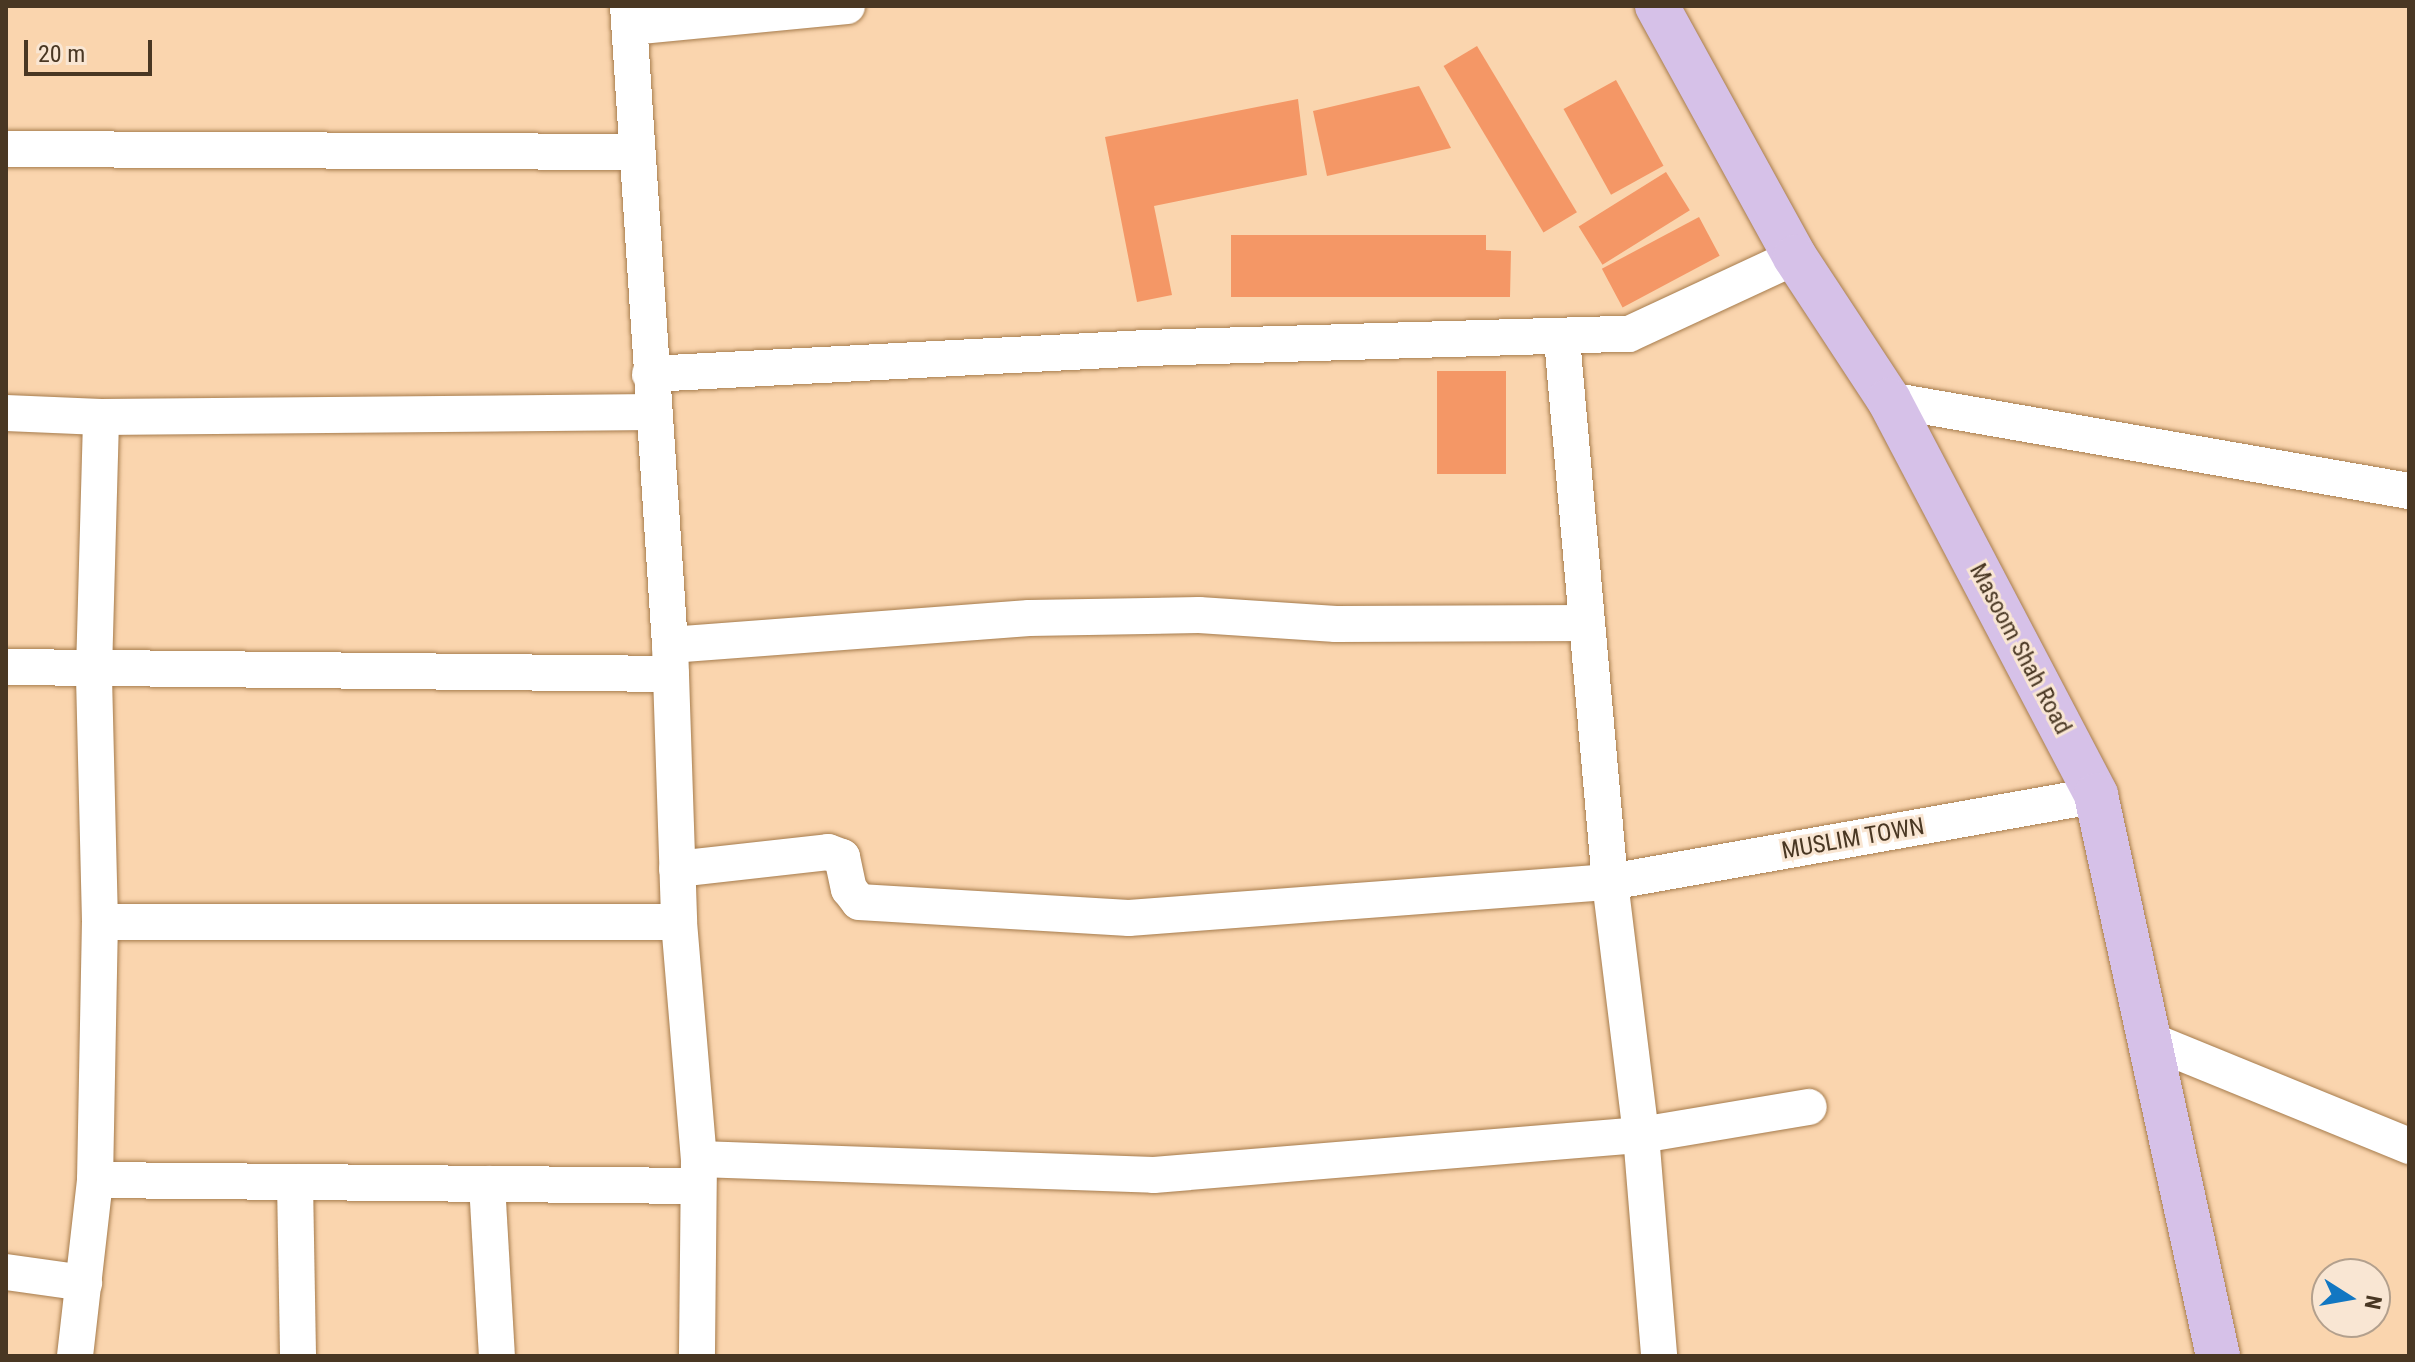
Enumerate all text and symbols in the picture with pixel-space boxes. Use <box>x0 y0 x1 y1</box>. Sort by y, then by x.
scale bar <box>28 24 156 74</box>
text: 20 m <box>38 40 85 68</box>
street label: Masoom Shah Road <box>1963 559 2077 739</box>
street label: MUSLIM TOWN <box>1779 812 1927 866</box>
north arrow <box>2311 1258 2391 1338</box>
text: N <box>2360 1293 2387 1311</box>

